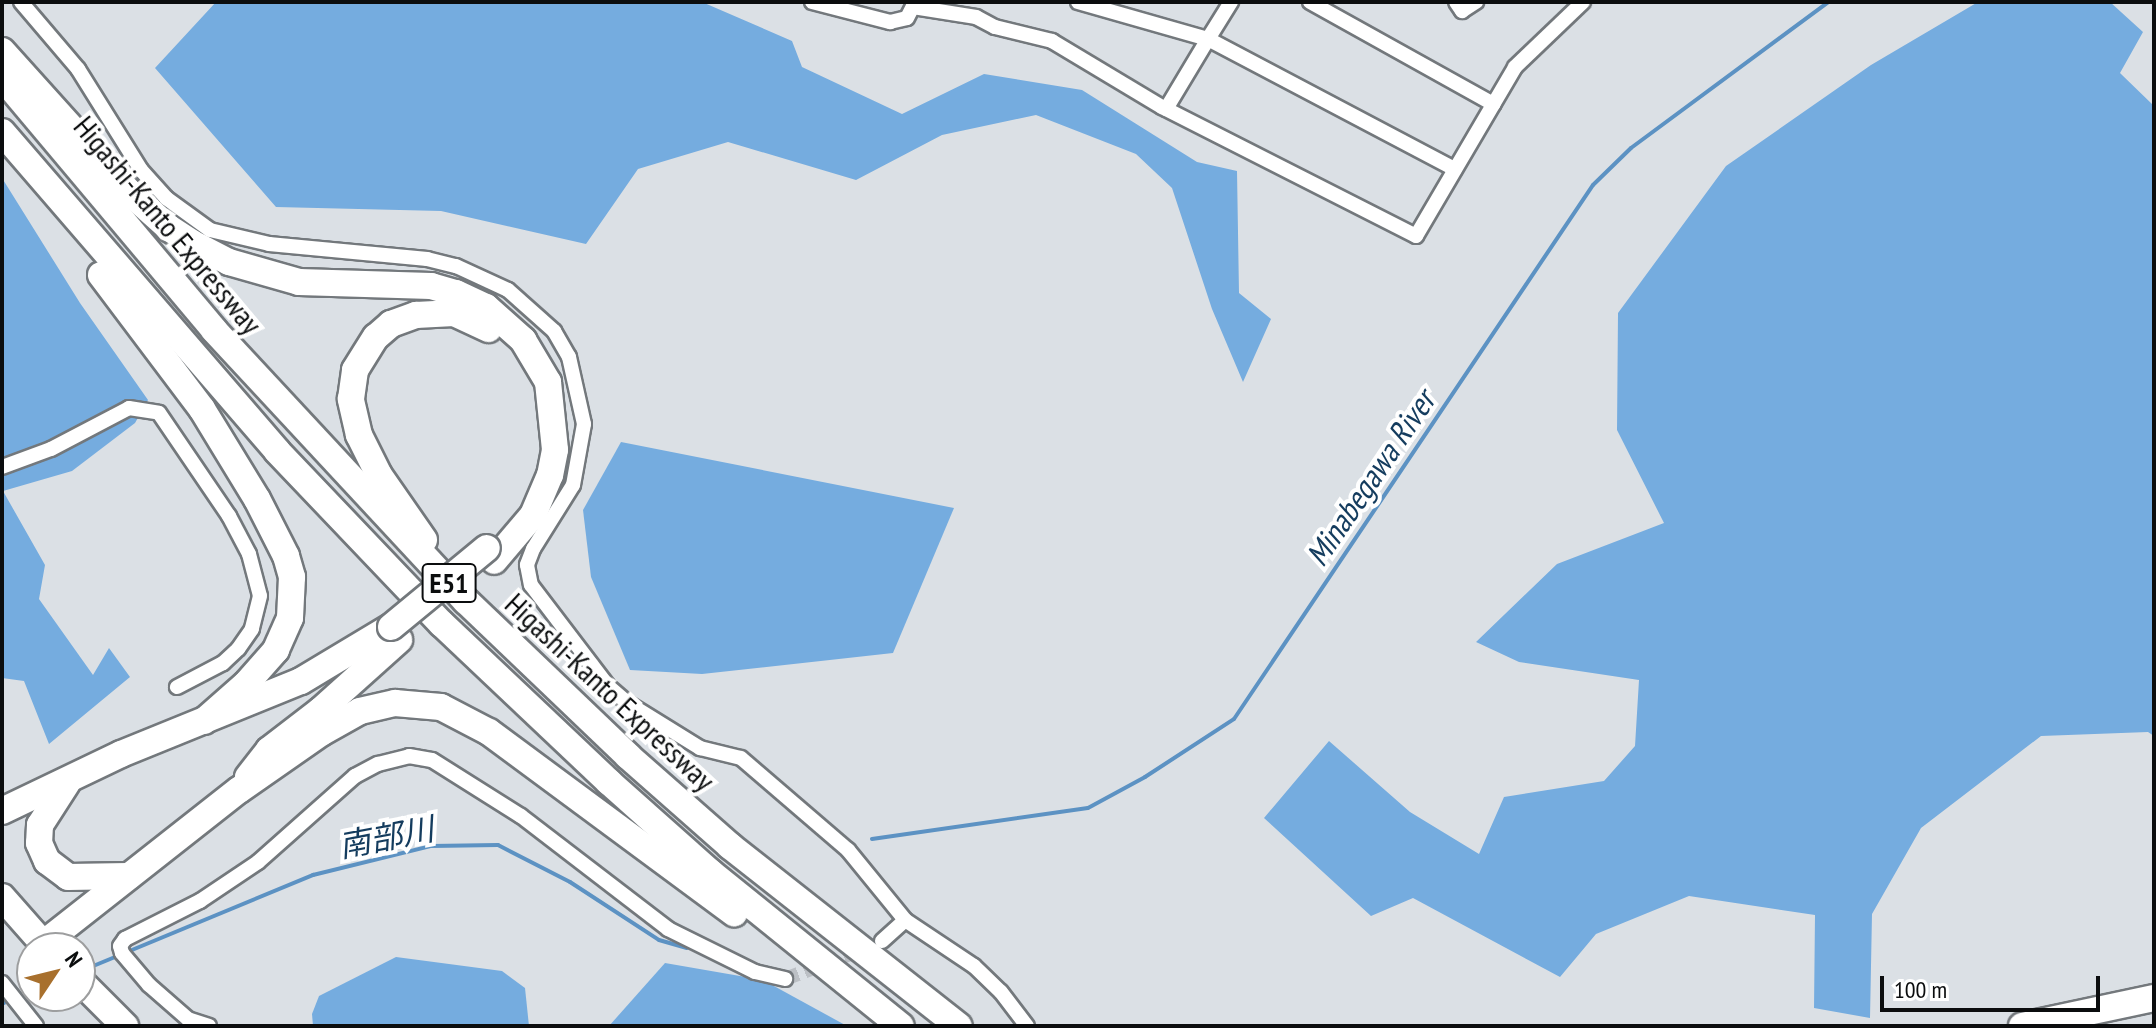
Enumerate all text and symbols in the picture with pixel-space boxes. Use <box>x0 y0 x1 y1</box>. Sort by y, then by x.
street label: Higashi-Kanto Expressway <box>66 109 270 341</box>
water label: Minabegawa River <box>1297 383 1443 573</box>
road number: E51 <box>421 559 477 607</box>
street label: Higashi-Kanto Expressway <box>498 586 722 798</box>
water label: 南部川 <box>335 809 437 865</box>
north arrow <box>16 932 96 1012</box>
text: N <box>59 946 89 972</box>
scale bar <box>1884 960 2104 1010</box>
text: 100 m <box>1894 974 1947 1005</box>

